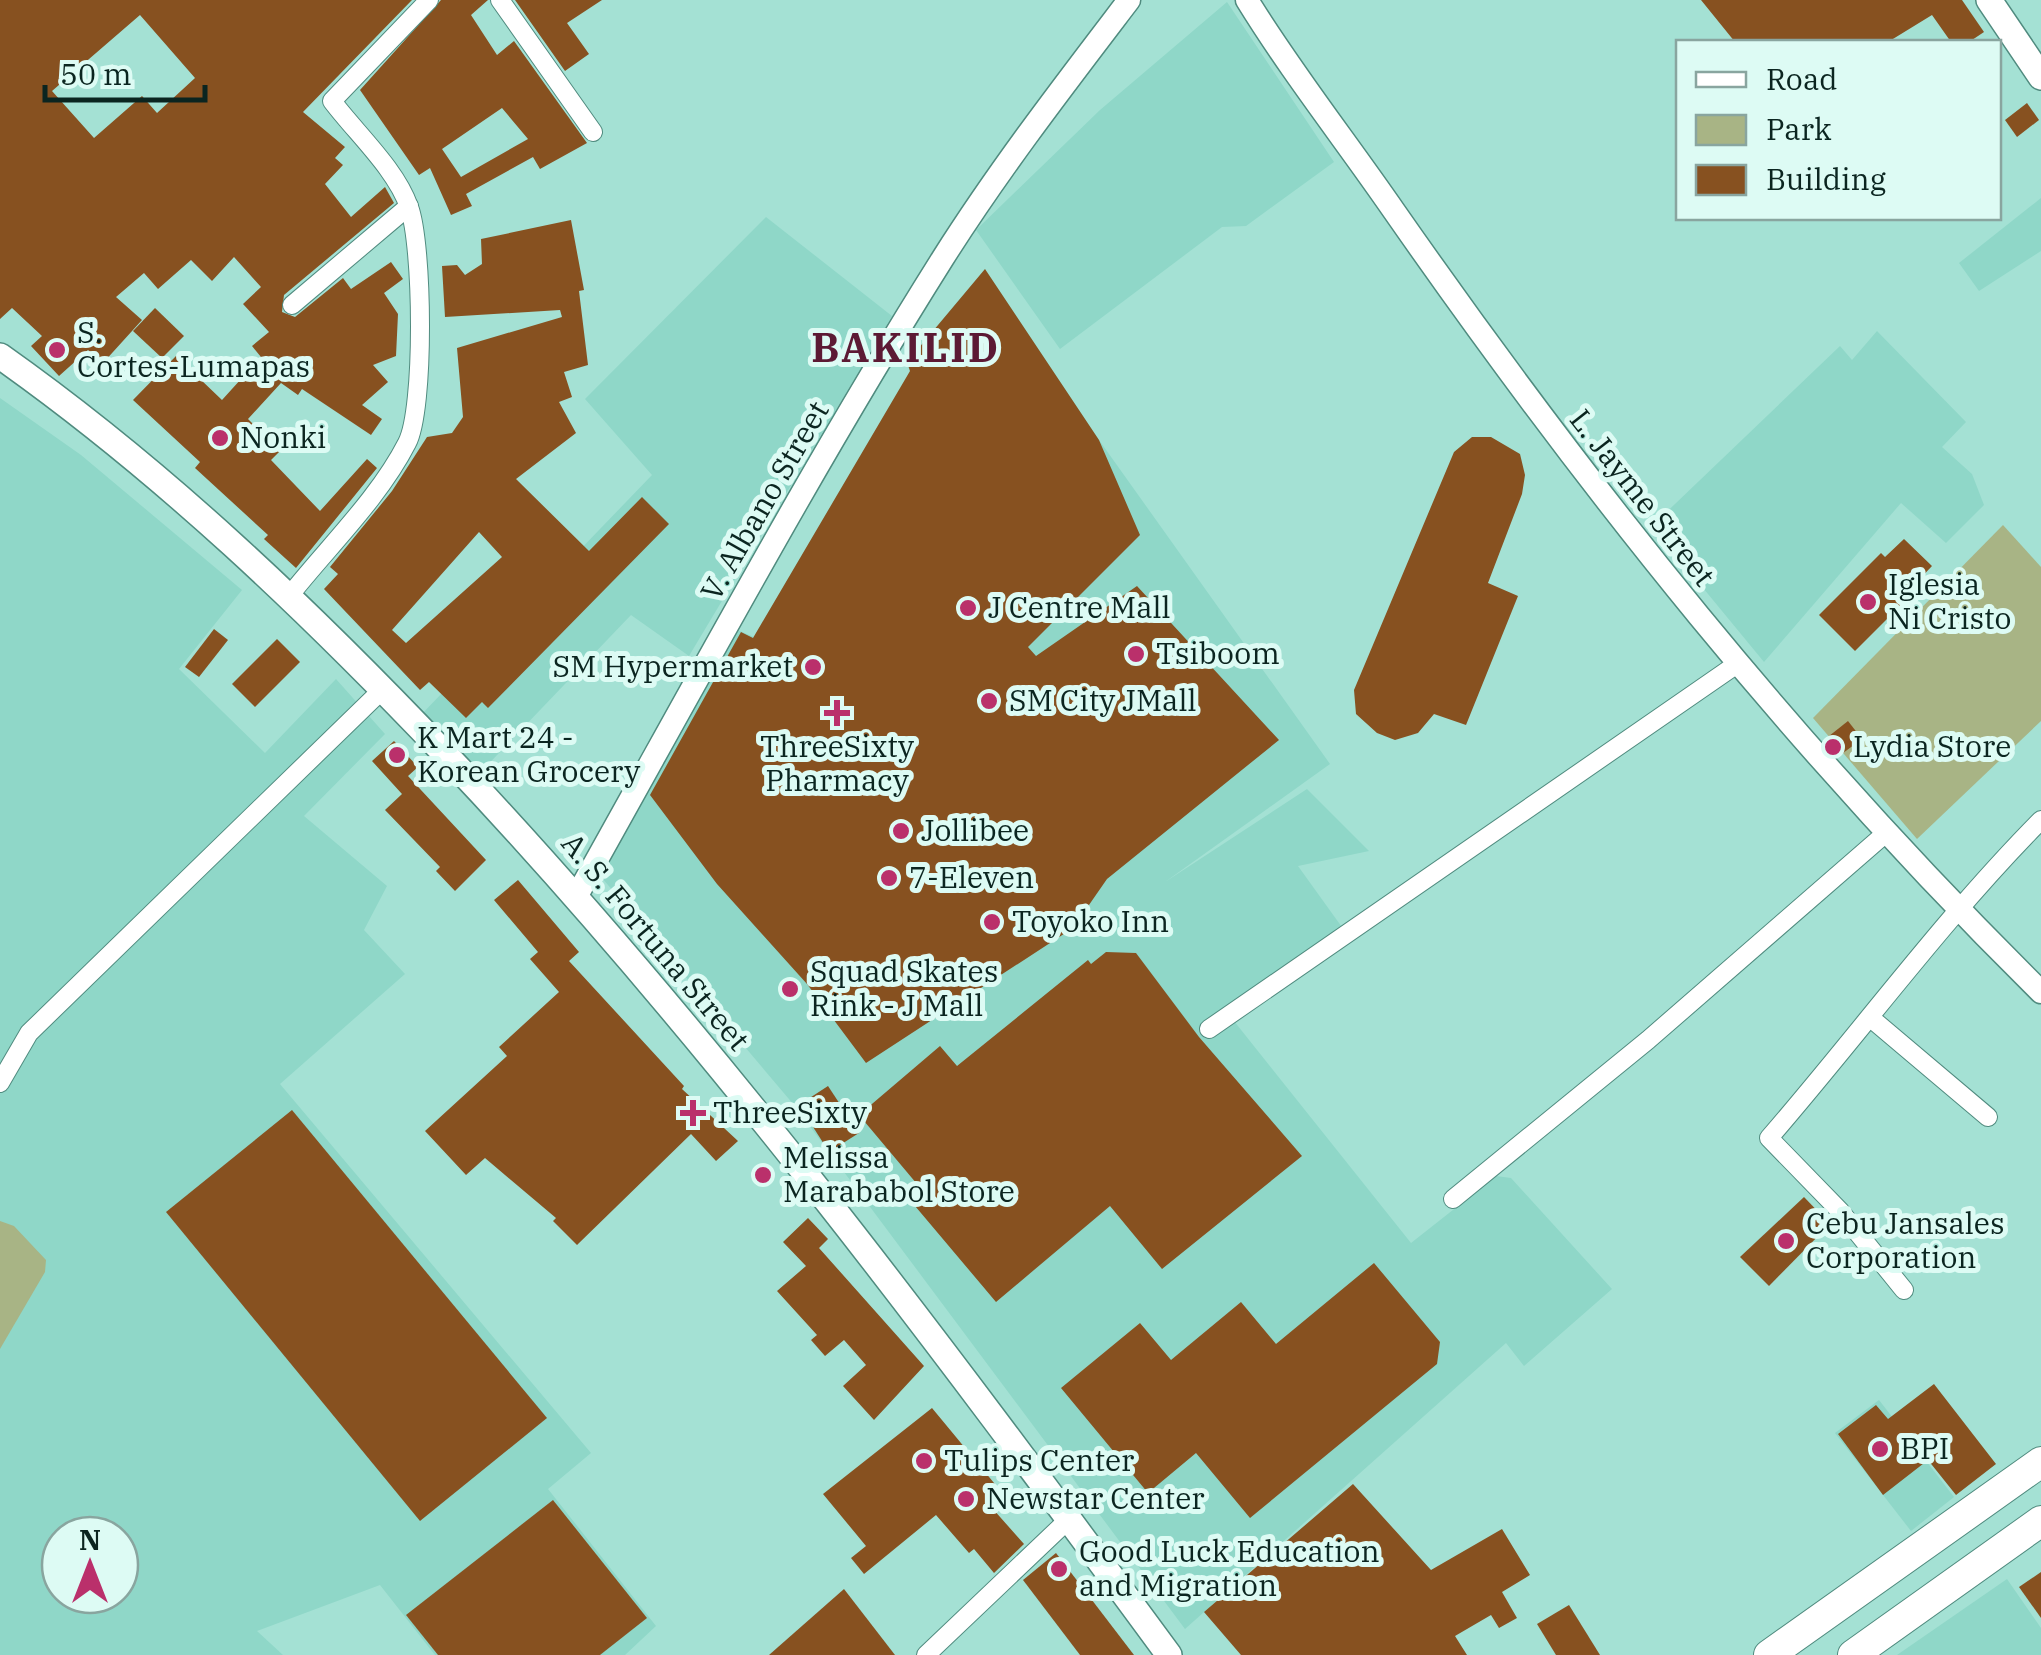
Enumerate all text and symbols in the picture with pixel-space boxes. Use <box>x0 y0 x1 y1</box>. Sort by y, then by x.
scale bar <box>45 40 205 102</box>
legend <box>1676 40 2001 220</box>
text: 50 m <box>60 54 132 93</box>
text: Road <box>1766 59 1838 98</box>
text: Park <box>1766 109 1832 148</box>
text: Building <box>1766 159 1886 198</box>
place label: S. Cortes-Lumapas <box>77 312 310 385</box>
district label: BAKILID <box>811 321 1001 373</box>
marker: S. Cortes-Lumapas <box>46 339 68 361</box>
street label: V. Albano Street <box>691 393 837 607</box>
street label: L. Jayme Street <box>1562 401 1725 594</box>
place label: Nonki <box>240 417 326 456</box>
marker: Nonki <box>209 427 231 449</box>
place label: Iglesia Ni Cristo <box>1888 564 2011 637</box>
place label: J Centre Mall <box>988 587 1171 626</box>
marker: Iglesia Ni Cristo <box>1857 591 1879 613</box>
marker: J Centre Mall <box>957 597 979 619</box>
place label: Tsiboom <box>1156 633 1280 672</box>
marker: Tsiboom <box>1125 643 1147 665</box>
place label: SM Hypermarket <box>553 646 793 685</box>
marker: SM Hypermarket <box>802 656 824 678</box>
place label: SM City JMall <box>1009 680 1197 719</box>
marker: SM City JMall <box>978 690 1000 712</box>
marker: ThreeSixty Pharmacy <box>826 702 848 724</box>
place label: K Mart 24 - Korean Grocery <box>417 717 640 790</box>
place label: ThreeSixty Pharmacy <box>760 726 914 799</box>
place label: Lydia Store <box>1853 726 2011 765</box>
marker: Lydia Store <box>1822 736 1844 758</box>
marker: K Mart 24 - Korean Grocery <box>386 744 408 766</box>
place label: Jollibee <box>921 810 1029 849</box>
marker: Jollibee <box>890 820 912 842</box>
street label: A. S. Fortuna Street <box>554 824 759 1058</box>
place label: 7-Eleven <box>909 857 1034 896</box>
marker: 7-Eleven <box>878 867 900 889</box>
place label: Toyoko Inn <box>1012 901 1169 940</box>
marker: Toyoko Inn <box>981 911 1003 933</box>
place label: Squad Skates Rink - J Mall <box>810 951 998 1024</box>
marker: Squad Skates Rink - J Mall <box>779 978 801 1000</box>
place label: ThreeSixty <box>713 1092 867 1131</box>
marker: ThreeSixty <box>682 1102 704 1124</box>
place label: Melissa Marababol Store <box>783 1137 1015 1210</box>
marker: Melissa Marababol Store <box>752 1164 774 1186</box>
place label: Cebu Jansales Corporation <box>1806 1203 2005 1276</box>
marker: Cebu Jansales Corporation <box>1775 1230 1797 1252</box>
place label: BPI <box>1900 1428 1949 1467</box>
marker: BPI <box>1869 1438 1891 1460</box>
place label: Tulips Center <box>944 1440 1134 1479</box>
marker: Tulips Center <box>913 1450 935 1472</box>
place label: Newstar Center <box>986 1478 1205 1517</box>
marker: Newstar Center <box>955 1488 977 1510</box>
north arrow <box>40 1515 140 1615</box>
text: N <box>79 1521 101 1558</box>
place label: Good Luck Education and Migration <box>1079 1531 1380 1604</box>
marker: Good Luck Education and Migration <box>1048 1558 1070 1580</box>

